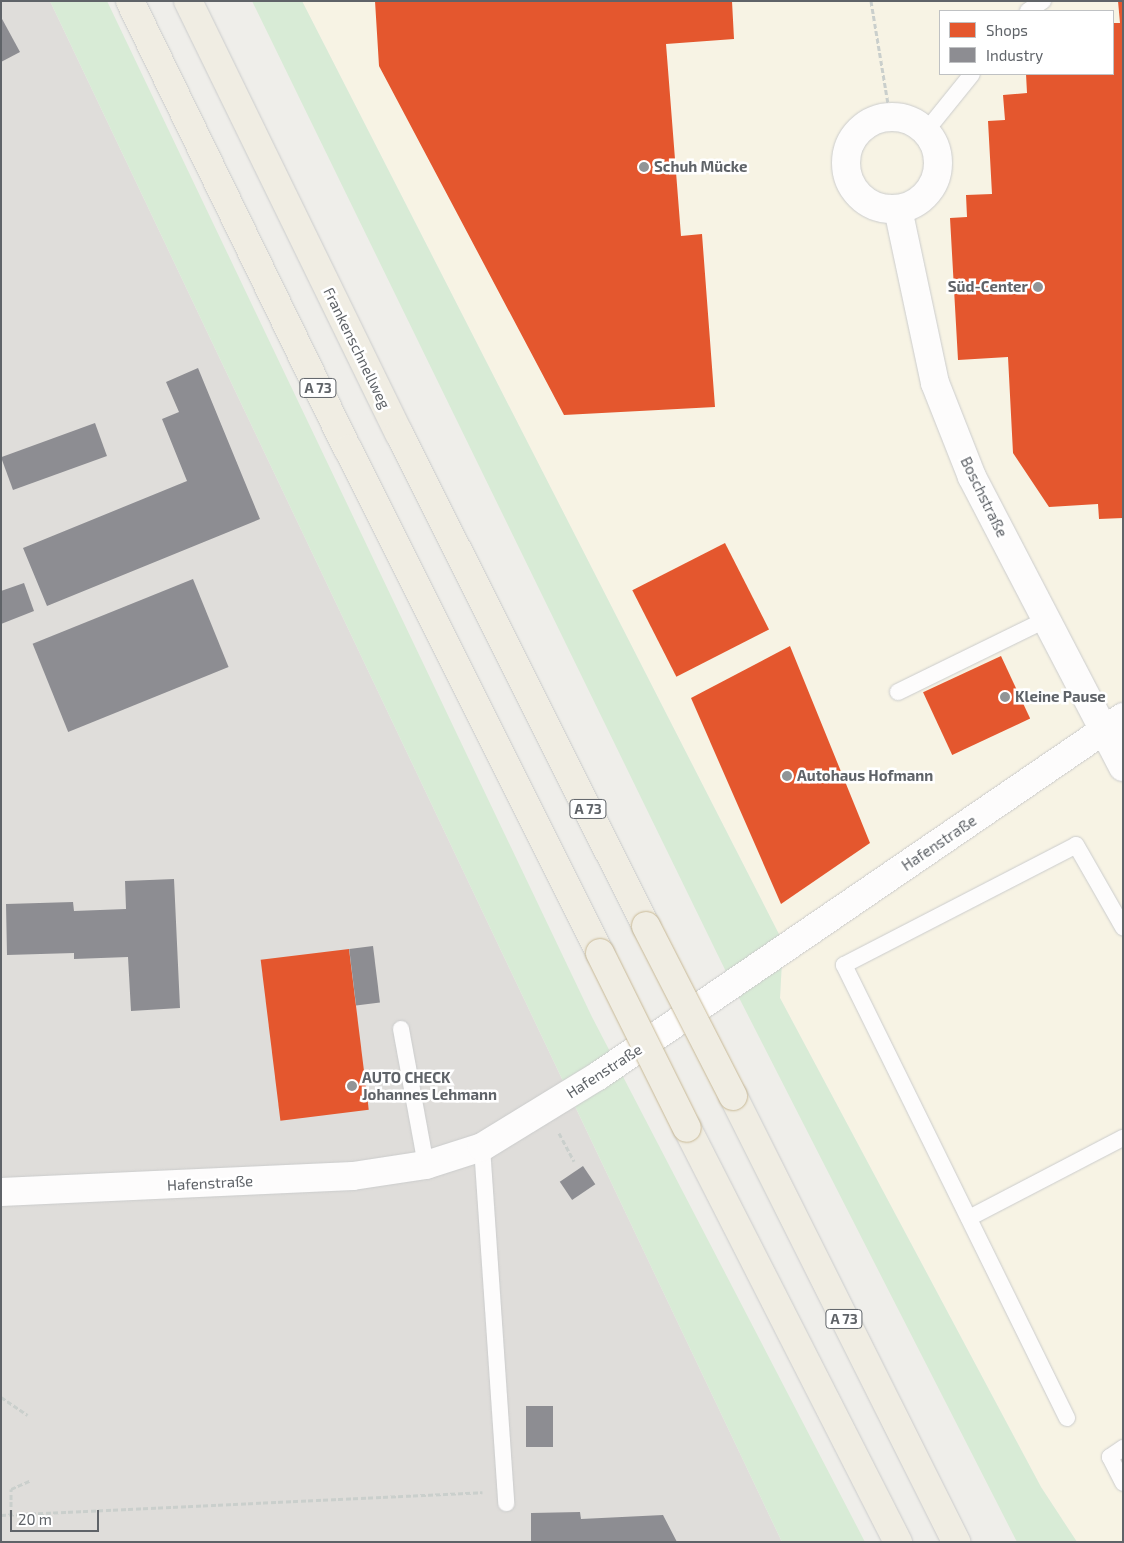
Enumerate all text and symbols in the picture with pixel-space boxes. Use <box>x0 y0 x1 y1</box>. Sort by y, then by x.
legend <box>939 10 1114 75</box>
text: Shops <box>986 21 1028 39</box>
text: Industry <box>986 46 1043 64</box>
place label: Schuh Mücke <box>654 158 747 176</box>
marker: Schuh Mücke <box>638 161 650 173</box>
place label: Süd-Center <box>948 278 1028 296</box>
marker: Süd-Center <box>1032 281 1044 293</box>
street label: Frankenschnellweg <box>320 284 394 412</box>
road number: A 73 <box>299 376 337 399</box>
street label: Boschstraße <box>957 454 1011 540</box>
place label: Kleine Pause <box>1015 688 1106 706</box>
marker: Kleine Pause <box>999 691 1011 703</box>
place label: Autohaus Hofmann <box>797 767 933 785</box>
marker: Autohaus Hofmann <box>781 770 793 782</box>
road number: A 73 <box>569 798 607 821</box>
street label: Hafenstraße <box>898 811 980 875</box>
street label: Hafenstraße <box>563 1040 645 1102</box>
place label: AUTO CHECK Johannes Lehmann <box>362 1068 497 1103</box>
marker: AUTO CHECK Johannes Lehmann <box>346 1080 358 1092</box>
street label: Hafenstraße <box>166 1172 254 1194</box>
road number: A 73 <box>825 1308 863 1330</box>
scale bar <box>12 1500 101 1532</box>
text: 20 m <box>18 1510 52 1528</box>

